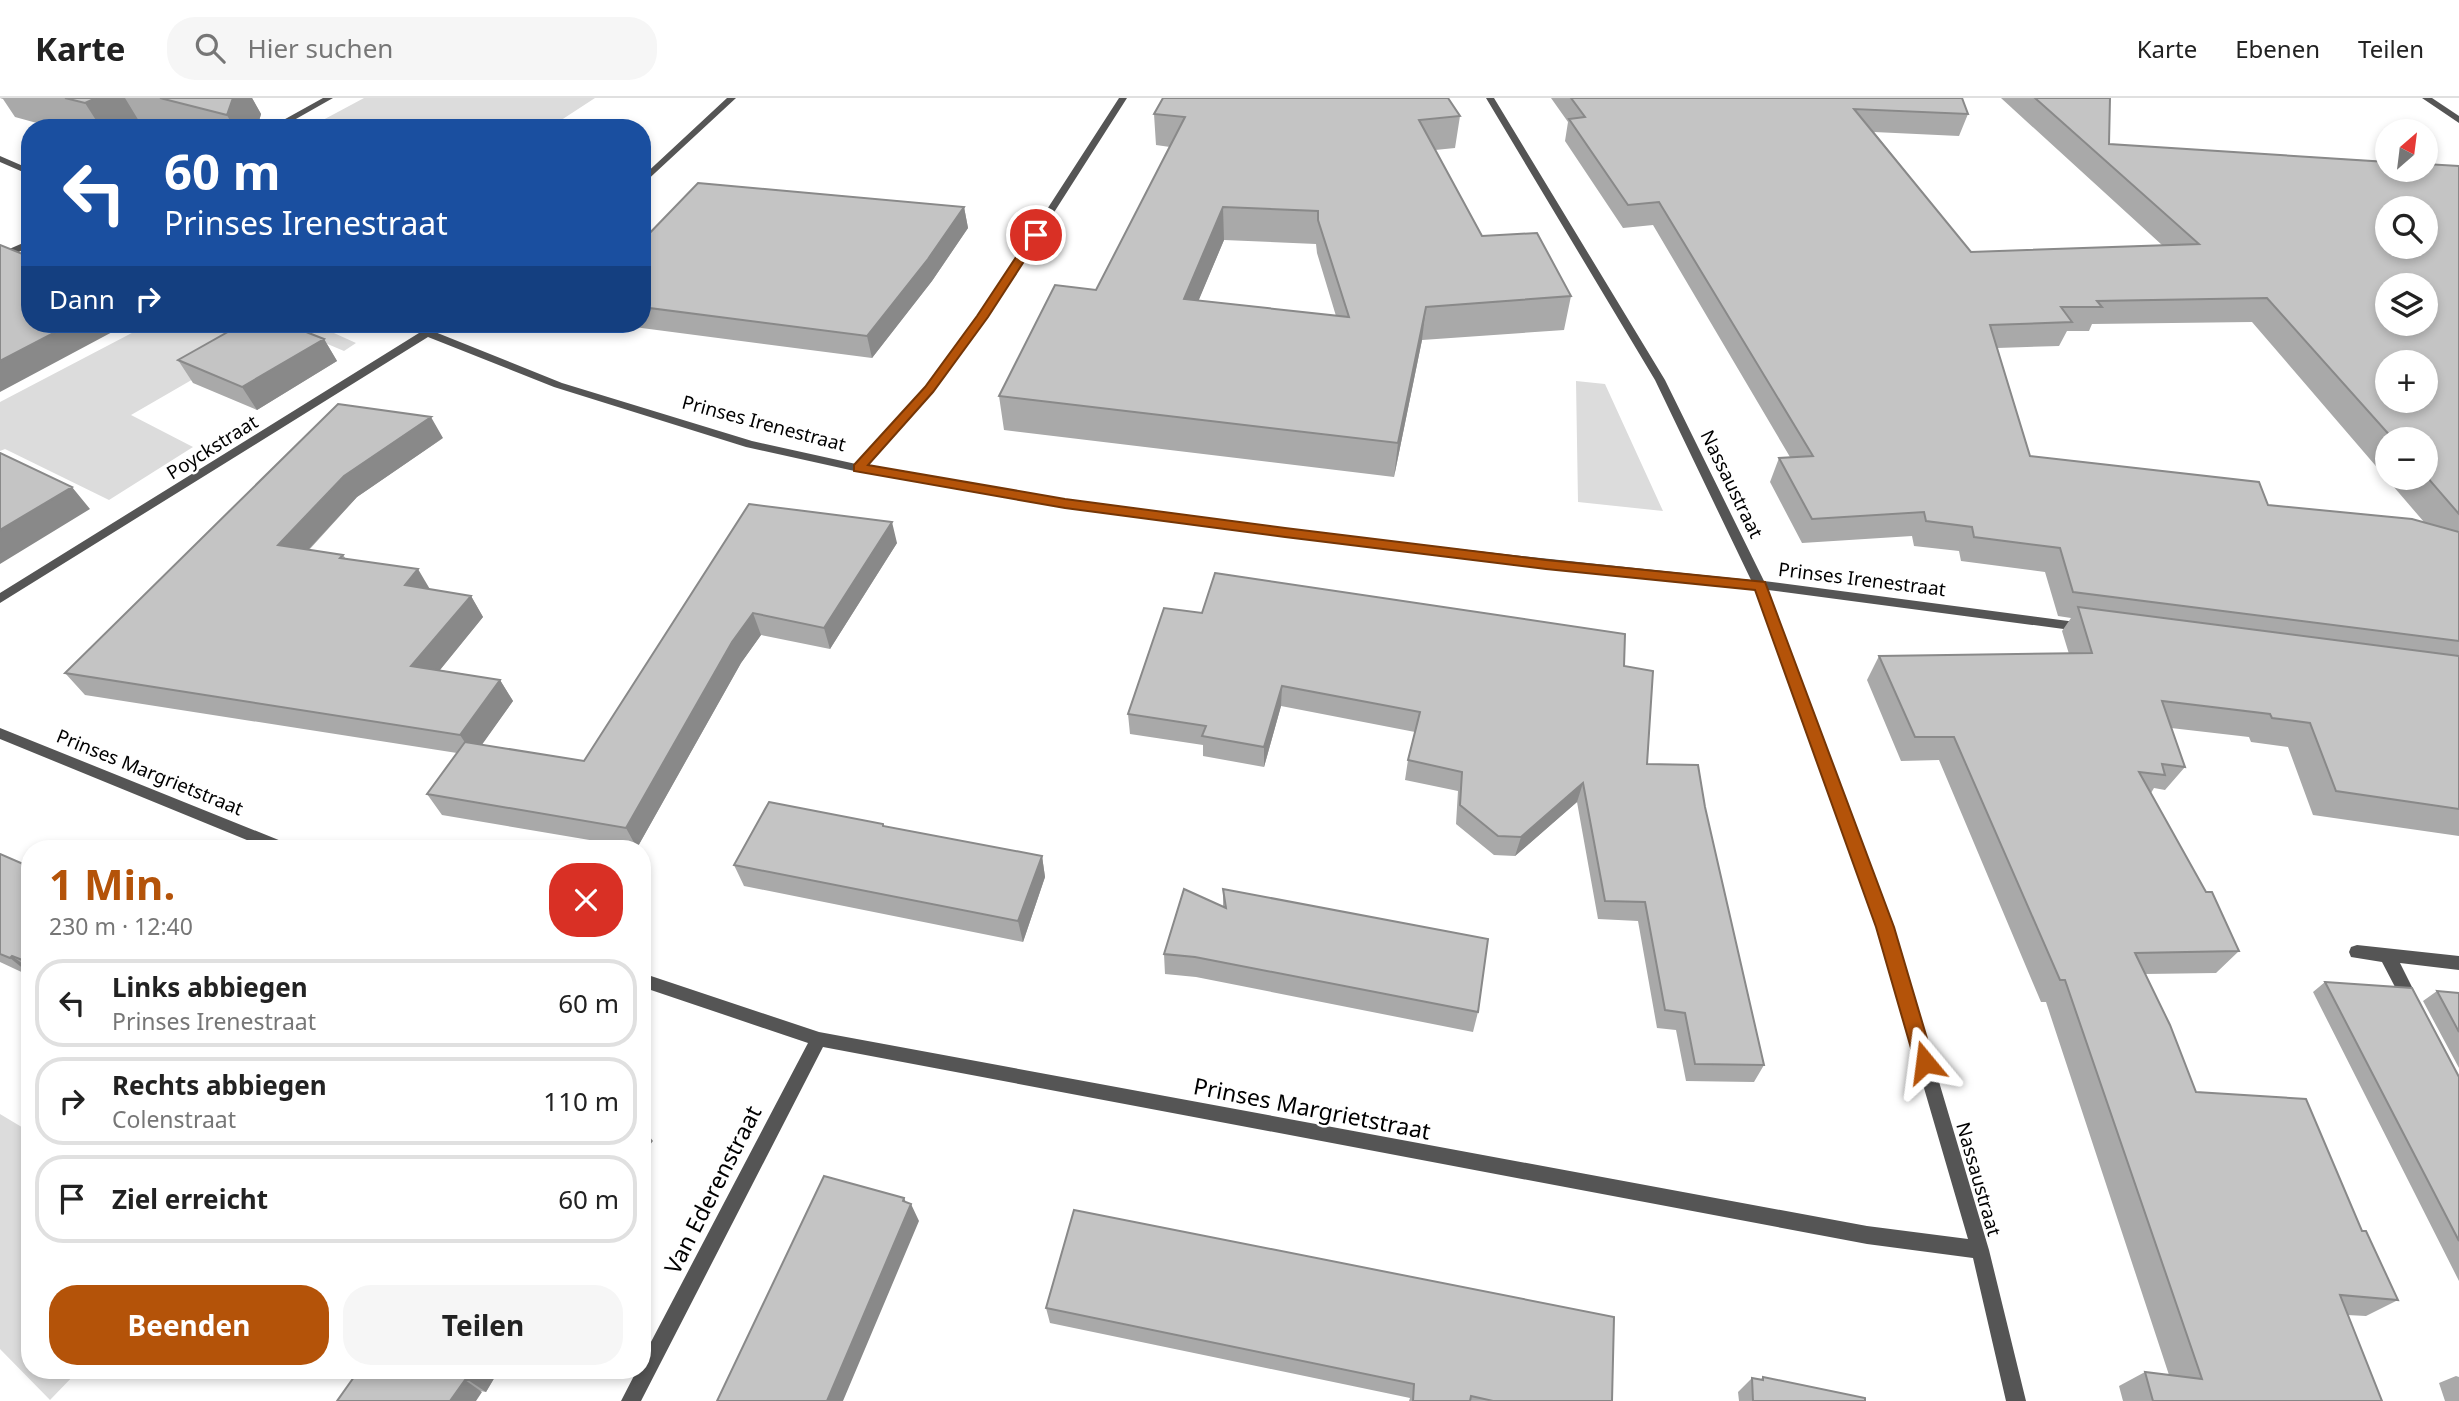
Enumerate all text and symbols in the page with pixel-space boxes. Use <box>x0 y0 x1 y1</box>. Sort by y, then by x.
search box <box>167 17 657 80</box>
text: Karte <box>35 26 125 71</box>
icon: search <box>191 29 229 67</box>
text: Hier suchen <box>247 30 393 66</box>
text: Karte <box>2137 32 2197 65</box>
text: Ebenen <box>2235 32 2320 65</box>
text: Teilen <box>2358 32 2424 65</box>
north arrow <box>2375 119 2438 182</box>
map controls <box>2375 119 2438 490</box>
text: 60 m <box>164 138 281 204</box>
icon: left <box>49 147 140 238</box>
button: search <box>2375 196 2438 259</box>
text: Prinses Irenestraat <box>164 201 448 244</box>
pin <box>1006 205 1066 265</box>
icon: arrive <box>1017 216 1055 254</box>
button: layers <box>2375 273 2438 336</box>
icon: right <box>129 280 167 318</box>
text: Dann <box>49 281 115 317</box>
button: + <box>2375 350 2438 413</box>
street label: Prinses Irenestraat <box>679 389 849 457</box>
street label: Poyckstraat <box>161 409 263 485</box>
street label: Nassaustraat <box>1695 426 1769 543</box>
button: − <box>2375 427 2438 490</box>
street label: Prinses Irenestraat <box>1777 556 1947 602</box>
street label: Prinses Margrietstraat <box>53 723 247 821</box>
text: 1 Min. <box>49 855 175 912</box>
button: close <box>549 863 623 937</box>
text: 230 m · 12:40 <box>49 910 193 942</box>
text: Links abbiegen <box>112 969 308 1005</box>
icon: left <box>53 984 91 1022</box>
text: 60 m <box>558 985 619 1021</box>
text: Prinses Irenestraat <box>112 1005 316 1037</box>
position arrow <box>1888 1025 1962 1099</box>
text: Rechts abbiegen <box>112 1067 327 1103</box>
street label: Prinses Margrietstraat <box>1191 1069 1433 1147</box>
icon: right <box>53 1082 91 1120</box>
text: 110 m <box>543 1083 619 1119</box>
street label: Van Ederenstraat <box>656 1100 768 1279</box>
text: Colenstraat <box>112 1103 236 1135</box>
street label: Nassaustraat <box>1950 1119 2008 1239</box>
icon: arrive <box>53 1180 91 1218</box>
text: Ziel erreicht <box>112 1181 268 1217</box>
text: 60 m <box>558 1181 619 1217</box>
button: Beenden <box>49 1285 329 1365</box>
button: Teilen <box>343 1285 623 1365</box>

